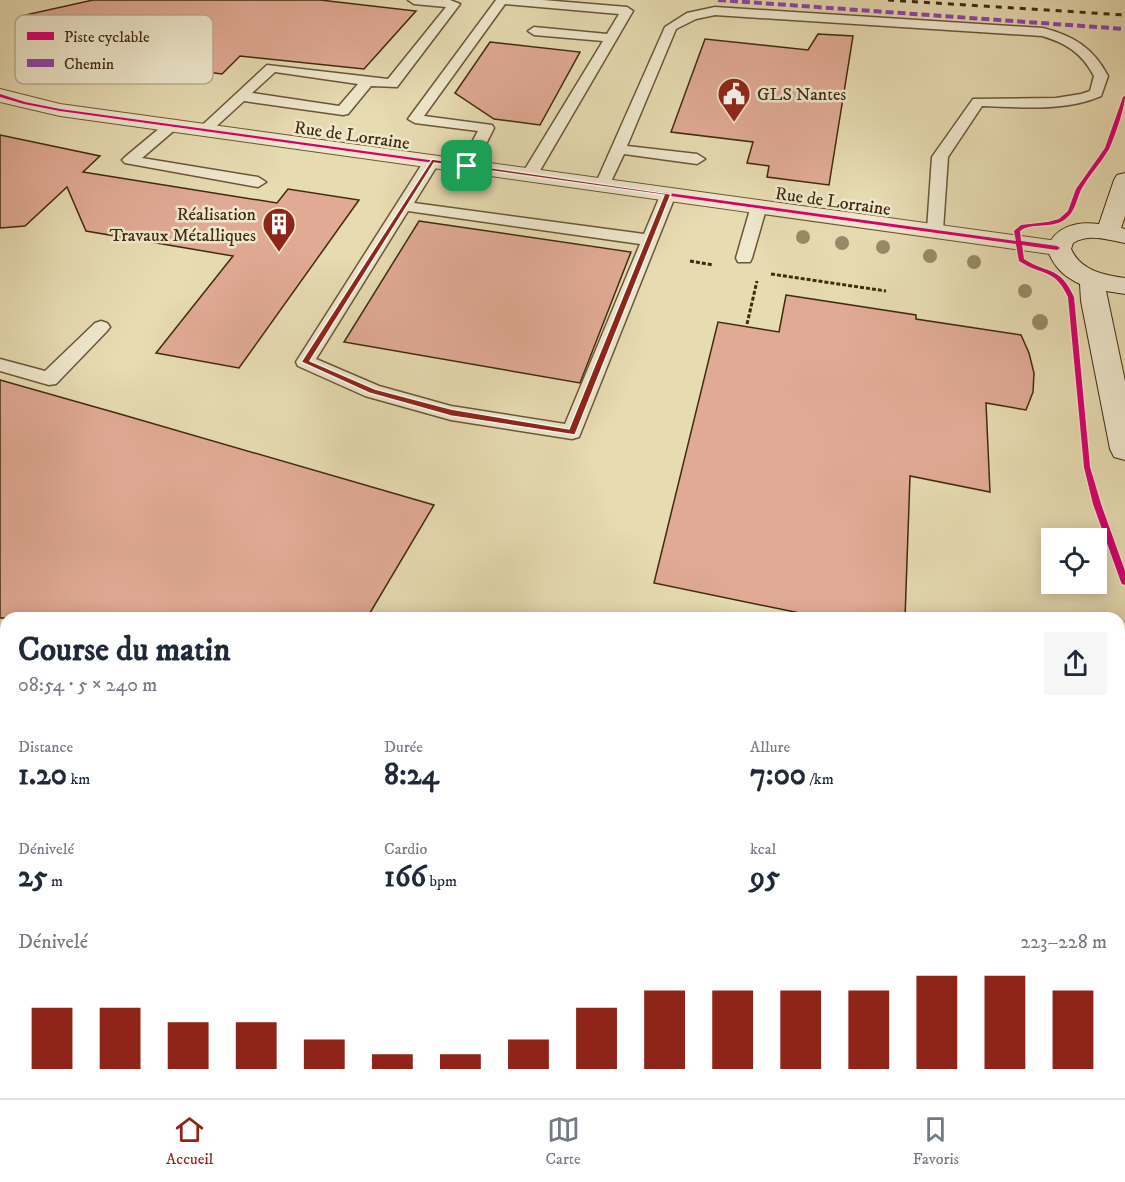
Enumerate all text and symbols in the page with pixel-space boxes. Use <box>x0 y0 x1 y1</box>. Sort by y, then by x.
legend <box>15 15 213 84</box>
text: Piste cyclable <box>64 27 150 47</box>
text: Chemin <box>64 54 115 74</box>
public building icon: GLS Nantes <box>716 76 752 123</box>
place label: GLS Nantes <box>757 84 846 106</box>
street label: Rue de Lorraine <box>293 117 411 155</box>
pin <box>441 140 492 191</box>
icon: arrive <box>450 149 483 182</box>
street label: Rue de Lorraine <box>774 183 892 221</box>
place label: Réalisation Travaux Métalliques <box>109 204 257 247</box>
building icon: Réalisation Travaux Métalliques <box>261 206 297 253</box>
map controls <box>1041 528 1107 594</box>
button: locate <box>1041 528 1107 594</box>
text: Course du matin <box>18 630 231 671</box>
button: share <box>1044 632 1107 695</box>
text: 08:54 · 5 × 240 m <box>18 673 157 698</box>
text: Distance <box>18 737 73 757</box>
text: Durée <box>384 737 423 757</box>
text: Allure <box>750 737 790 757</box>
text: 1.20 <box>18 757 67 794</box>
text: 8:24 <box>384 757 439 794</box>
text: 7:00 <box>750 757 806 794</box>
text: km <box>67 769 90 789</box>
text: /km <box>806 769 834 789</box>
text: Dénivelé <box>18 839 74 859</box>
text: Cardio <box>384 839 427 859</box>
text: kcal <box>750 839 776 859</box>
text: 25 <box>18 859 47 896</box>
text: 166 <box>384 859 426 896</box>
text: 95 <box>750 859 780 896</box>
text: m <box>47 871 63 891</box>
text: bpm <box>426 871 457 891</box>
text: Dénivelé <box>18 930 88 955</box>
text: 223–228 m <box>1020 930 1107 955</box>
tab: Accueil <box>166 1113 213 1169</box>
tab: Carte <box>545 1113 581 1169</box>
tab: Favoris <box>913 1113 959 1169</box>

